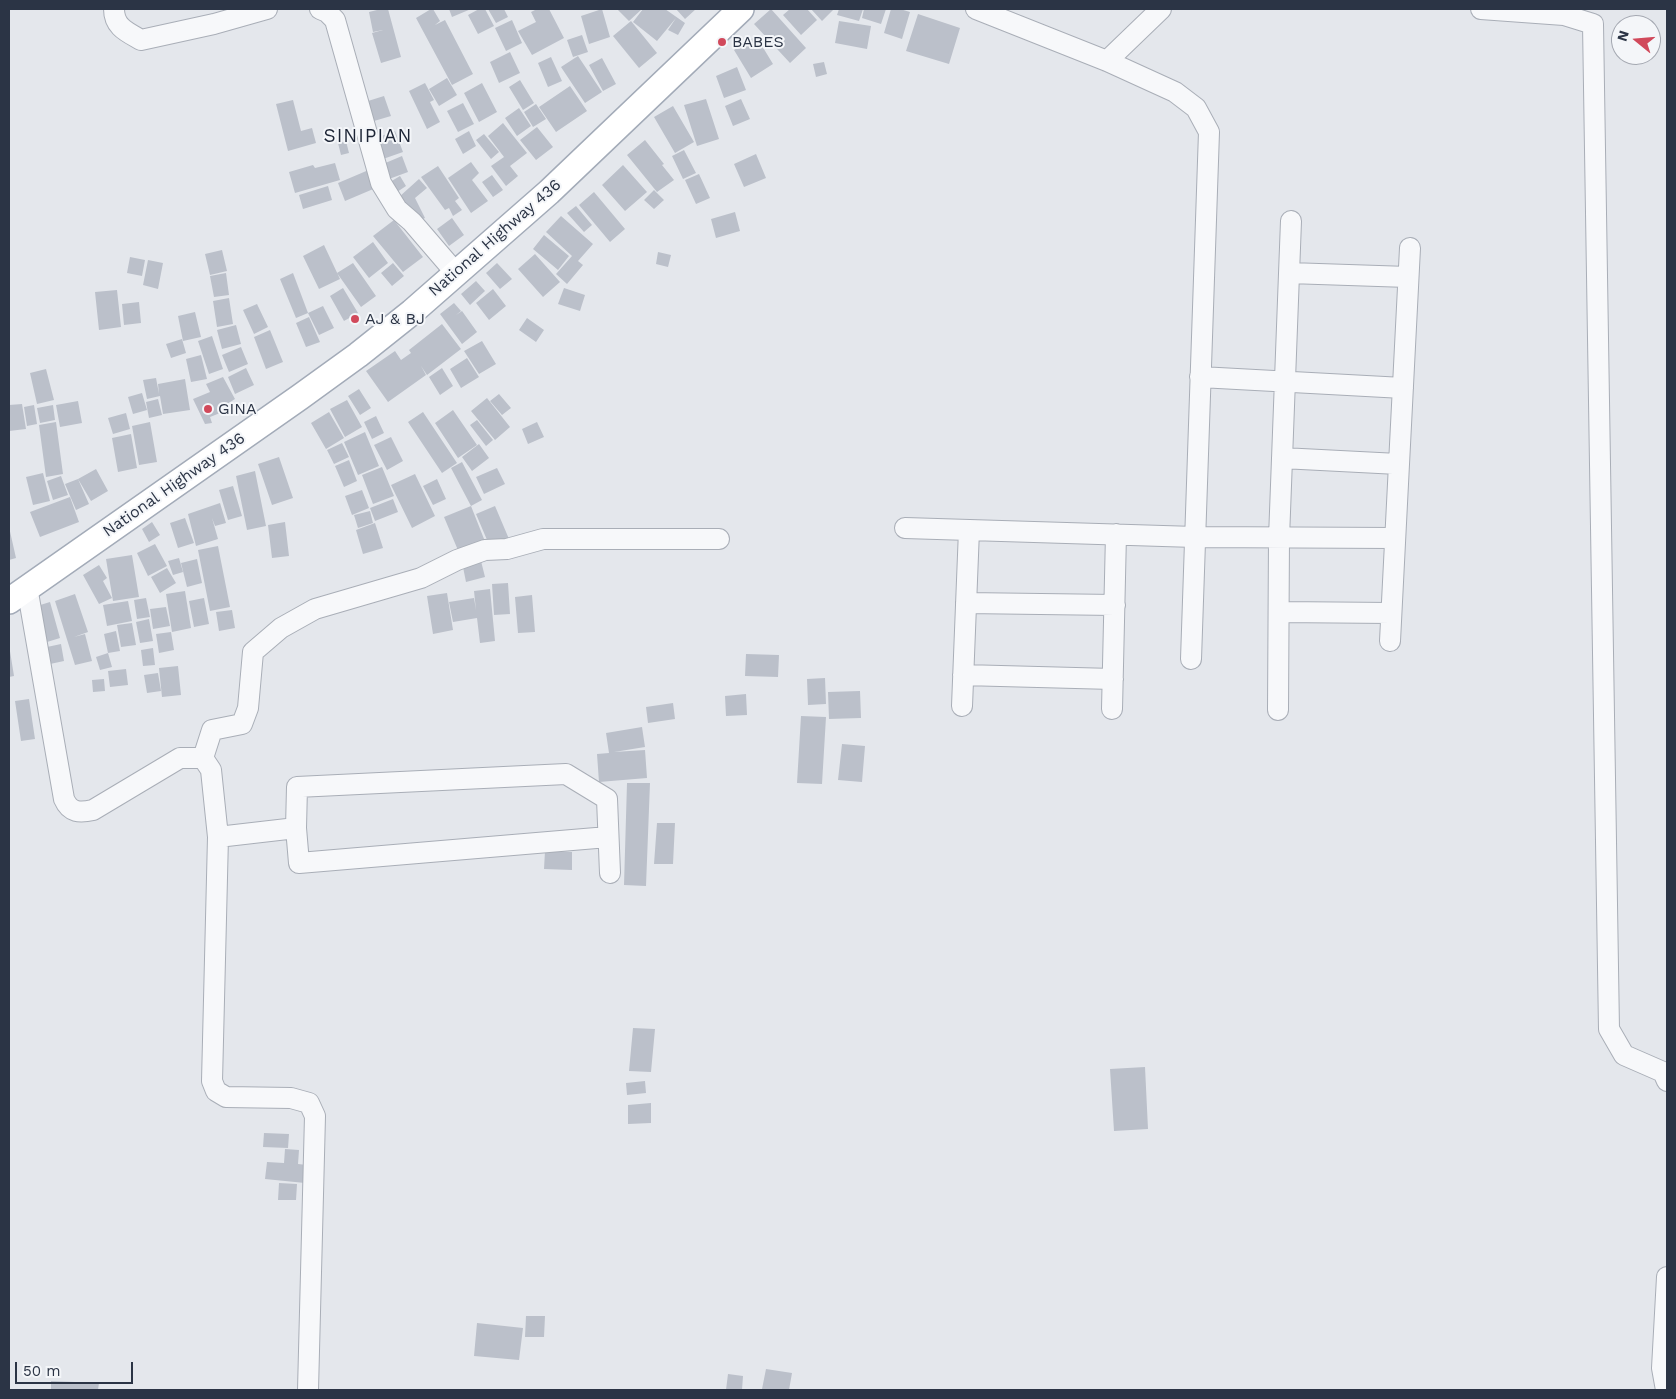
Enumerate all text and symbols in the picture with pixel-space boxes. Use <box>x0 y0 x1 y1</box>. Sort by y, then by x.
north arrow <box>1611 15 1661 65</box>
text: N <box>1613 29 1632 43</box>
place label: BABES <box>732 32 784 52</box>
marker: BABES <box>716 36 728 48</box>
district label: SINIPIAN <box>322 125 414 147</box>
street label: National Highway 436 <box>425 175 565 301</box>
place label: AJ & BJ <box>365 309 425 329</box>
marker: AJ & BJ <box>349 313 361 325</box>
place label: GINA <box>218 399 257 419</box>
marker: GINA <box>202 403 214 415</box>
street label: National Highway 436 <box>99 429 249 541</box>
scale bar <box>18 1352 135 1384</box>
text: 50 m <box>23 1362 60 1380</box>

